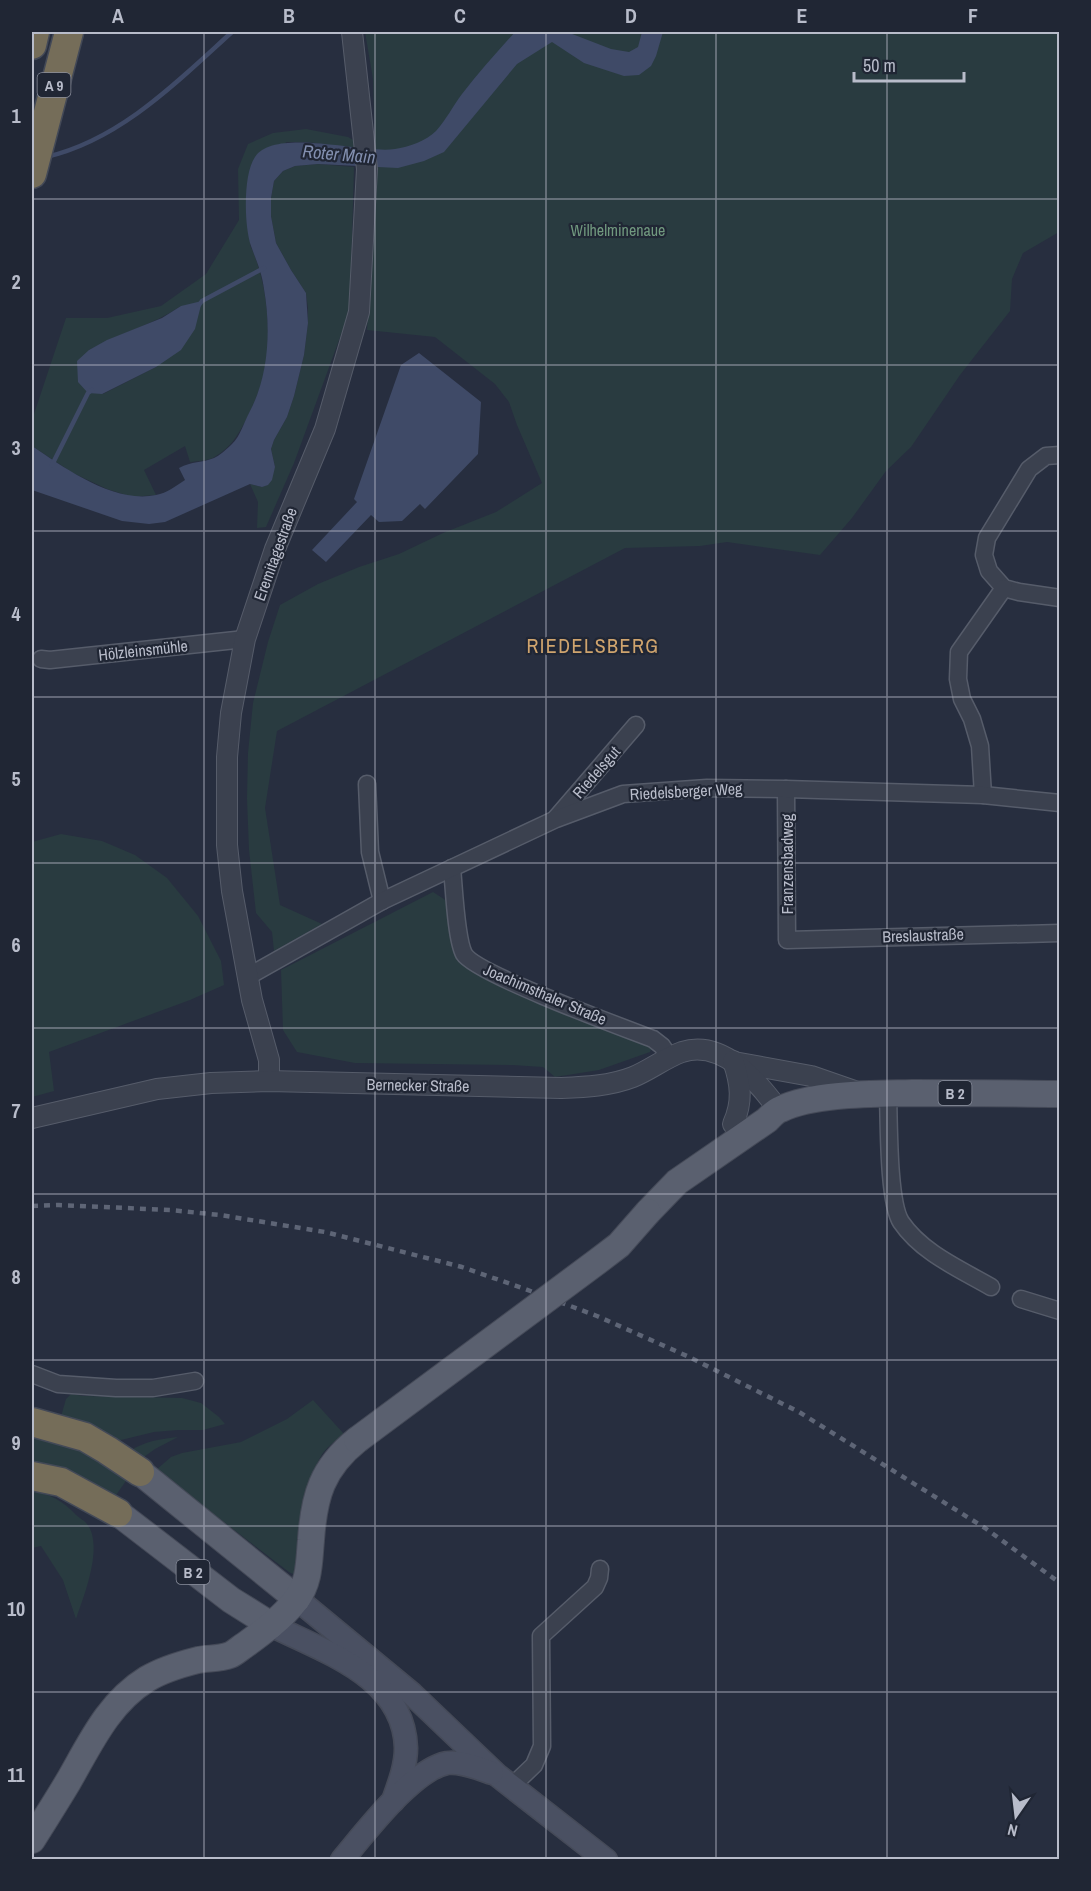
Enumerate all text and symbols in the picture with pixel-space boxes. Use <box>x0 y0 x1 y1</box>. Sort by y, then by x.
text: A <box>112 2 124 29</box>
text: B <box>283 2 295 29</box>
text: C <box>454 2 466 29</box>
text: D <box>625 2 637 29</box>
text: E <box>797 2 808 29</box>
text: F <box>968 2 978 29</box>
scale bar <box>854 45 964 83</box>
text: 50 m <box>863 53 896 78</box>
road number: A 9 <box>38 73 70 97</box>
text: 1 <box>11 102 21 129</box>
water label: Roter Main <box>302 138 376 170</box>
park label: Wilhelminenaue <box>571 219 665 241</box>
text: 2 <box>11 268 21 295</box>
text: 3 <box>11 434 21 461</box>
street label: Eremitagestraße <box>248 504 302 604</box>
text: 4 <box>11 600 21 627</box>
district label: RIEDELSBERG <box>526 632 660 659</box>
street label: Hölzleinsmühle <box>97 634 189 666</box>
street label: Riedelsgut <box>567 741 625 803</box>
text: 5 <box>11 765 21 792</box>
street label: Riedelsberger Weg <box>629 777 744 805</box>
street label: Franzensbadweg <box>776 813 798 914</box>
street label: Breslaustraße <box>882 923 964 947</box>
text: 6 <box>11 931 21 958</box>
street label: Joachimsthaler Straße <box>480 958 610 1030</box>
street label: Bernecker Straße <box>366 1073 470 1097</box>
road number: B 2 <box>938 1081 972 1105</box>
text: 7 <box>11 1097 21 1124</box>
text: 8 <box>11 1263 21 1290</box>
text: 9 <box>11 1429 21 1456</box>
road number: B 2 <box>176 1560 210 1584</box>
text: 10 <box>7 1595 25 1622</box>
text: 11 <box>7 1761 26 1788</box>
north arrow <box>986 1786 1046 1846</box>
text: N <box>1005 1819 1020 1842</box>

